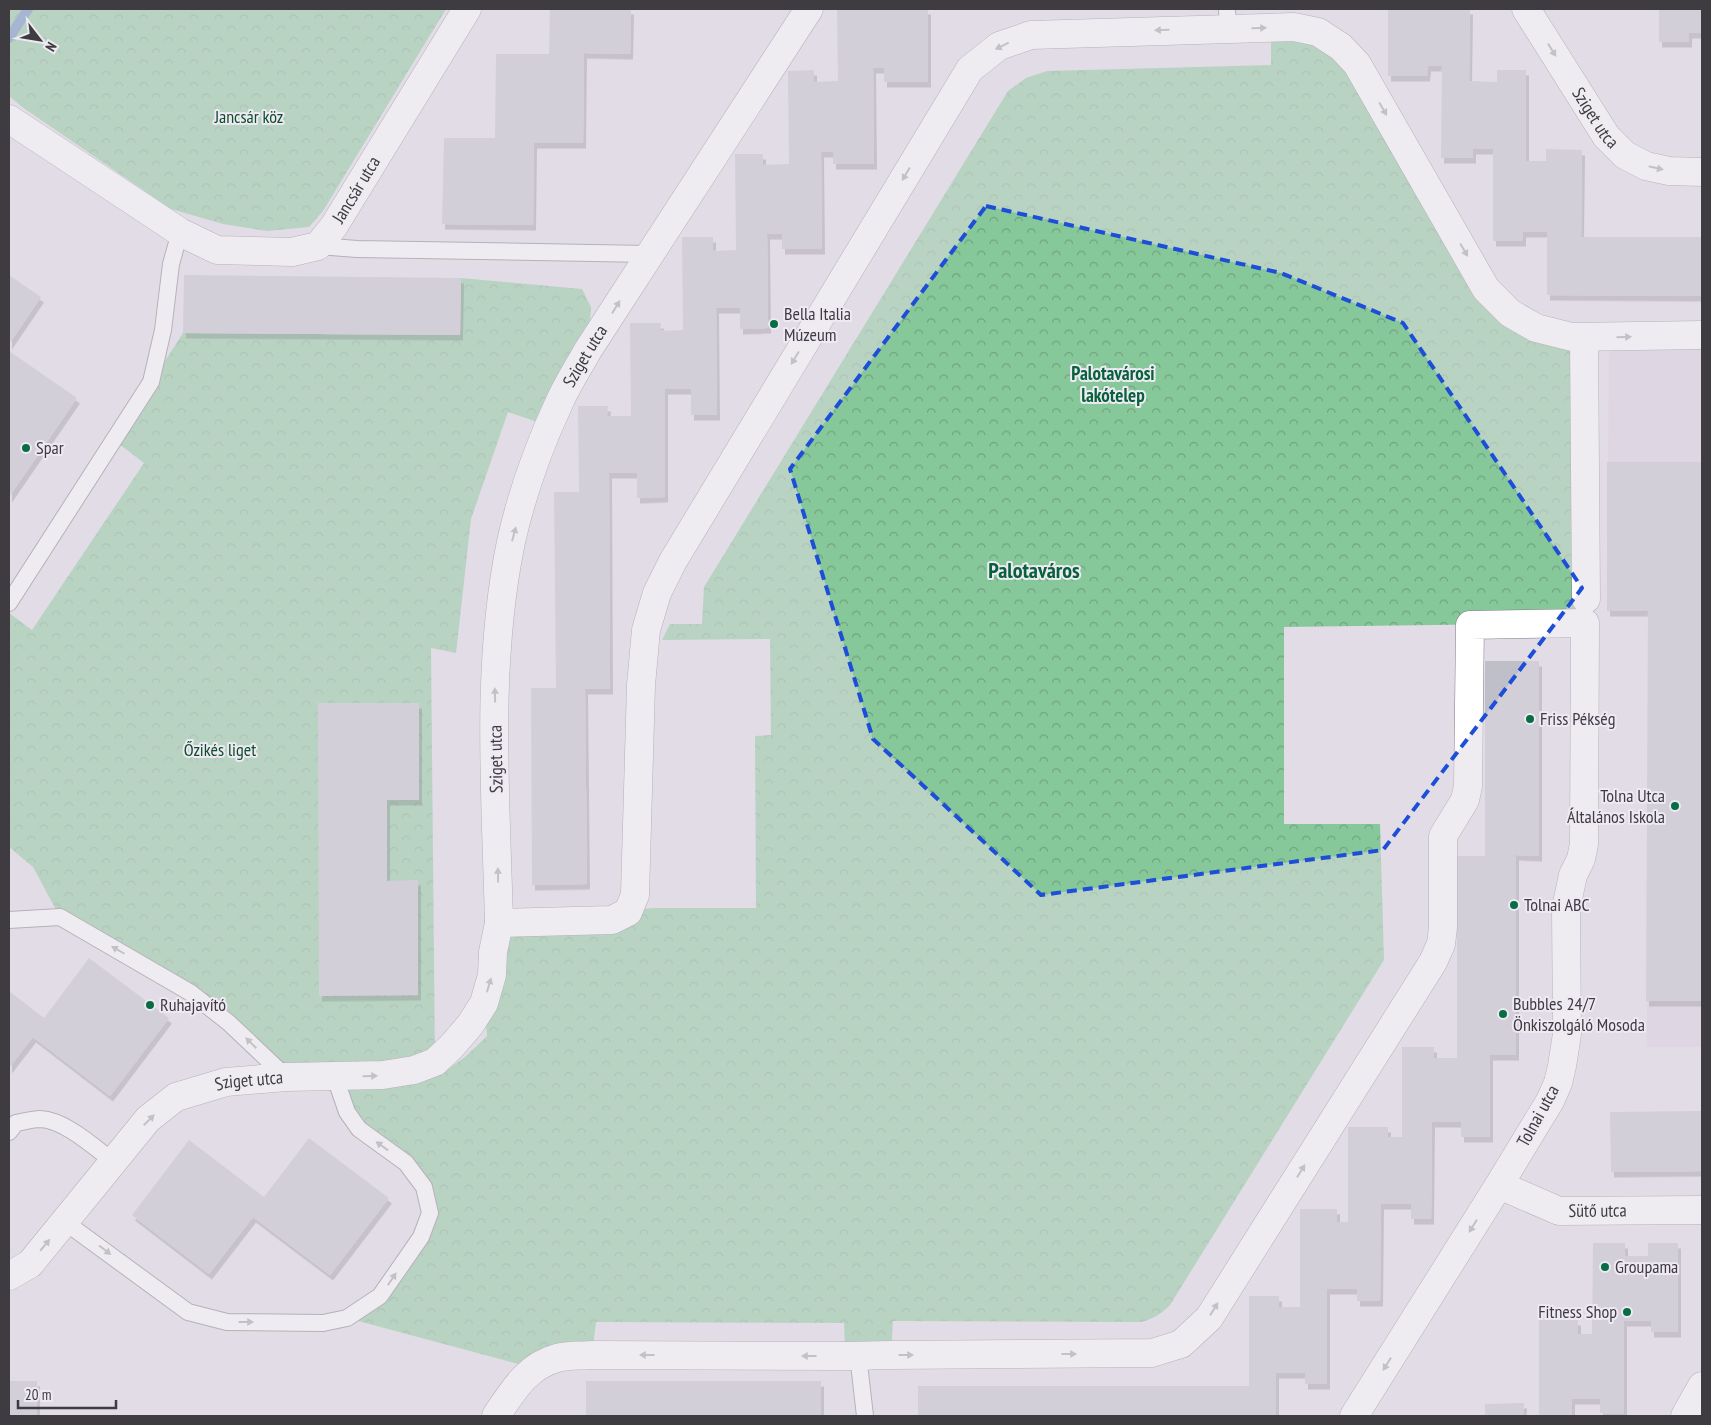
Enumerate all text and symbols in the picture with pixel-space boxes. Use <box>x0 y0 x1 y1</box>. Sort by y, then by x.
north arrow <box>15 15 65 65</box>
one-way arrow <box>1251 23 1267 31</box>
one-way arrow <box>1154 26 1170 34</box>
text: N <box>41 39 61 55</box>
one-way arrow <box>994 42 1009 50</box>
one-way arrow <box>1547 44 1557 57</box>
street label: Sziget utca <box>1567 83 1624 153</box>
one-way arrow <box>1379 102 1387 117</box>
park label: Jancsár köz <box>214 105 283 128</box>
street label: Jancsár utca <box>326 152 385 228</box>
one-way arrow <box>1648 164 1664 172</box>
one-way arrow <box>902 168 911 181</box>
one-way arrow <box>1460 243 1468 258</box>
one-way arrow <box>611 300 620 314</box>
place label: Bella Italia Múzeum <box>784 302 851 346</box>
marker: Bella Italia Múzeum <box>768 318 780 330</box>
street label: Sziget utca <box>557 320 612 391</box>
one-way arrow <box>1616 333 1632 341</box>
one-way arrow <box>791 352 800 365</box>
district label: Palotavárosi lakótelep <box>1071 361 1155 407</box>
place label: Spar <box>36 436 64 459</box>
marker: Spar <box>20 442 32 454</box>
one-way arrow <box>510 526 518 541</box>
district label: Palotaváros <box>988 556 1080 584</box>
one-way arrow <box>491 686 499 702</box>
place label: Friss Pékség <box>1540 707 1615 730</box>
marker: Friss Pékség <box>1524 713 1536 725</box>
street label: Sziget utca <box>483 725 508 793</box>
park label: Őzikés liget <box>184 738 256 761</box>
place label: Tolna Utca Általános Iskola <box>1567 784 1665 828</box>
marker: Tolna Utca Általános Iskola <box>1669 800 1681 812</box>
one-way arrow <box>494 866 502 882</box>
place label: Tolnai ABC <box>1524 893 1590 916</box>
marker: Tolnai ABC <box>1508 899 1520 911</box>
one-way arrow <box>112 946 125 955</box>
one-way arrow <box>486 977 494 992</box>
place label: Bubbles 24/7 Önkiszolgáló Mosoda <box>1513 992 1645 1036</box>
place label: Ruhajavító <box>160 993 226 1016</box>
marker: Ruhajavító <box>144 999 156 1011</box>
marker: Bubbles 24/7 Önkiszolgáló Mosoda <box>1497 1008 1509 1020</box>
one-way arrow <box>245 1037 257 1049</box>
street label: Sziget utca <box>212 1065 284 1096</box>
one-way arrow <box>363 1071 379 1079</box>
street label: Tolnai utca <box>1511 1081 1564 1151</box>
one-way arrow <box>143 1114 155 1126</box>
one-way arrow <box>375 1141 389 1151</box>
one-way arrow <box>1296 1165 1306 1178</box>
street label: Sütő utca <box>1568 1199 1627 1222</box>
one-way arrow <box>1468 1220 1478 1233</box>
one-way arrow <box>40 1239 51 1252</box>
one-way arrow <box>98 1245 111 1256</box>
place label: Groupama <box>1615 1255 1678 1278</box>
marker: Groupama <box>1599 1261 1611 1273</box>
one-way arrow <box>387 1272 397 1286</box>
place label: Fitness Shop <box>1538 1300 1617 1323</box>
one-way arrow <box>1210 1302 1219 1315</box>
marker: Fitness Shop <box>1621 1306 1633 1318</box>
one-way arrow <box>238 1318 254 1326</box>
one-way arrow <box>1061 1350 1077 1358</box>
one-way arrow <box>638 1351 654 1359</box>
one-way arrow <box>899 1351 915 1359</box>
one-way arrow <box>801 1352 817 1360</box>
one-way arrow <box>1382 1357 1391 1371</box>
scale bar <box>18 1378 115 1410</box>
text: 20 m <box>25 1385 51 1404</box>

